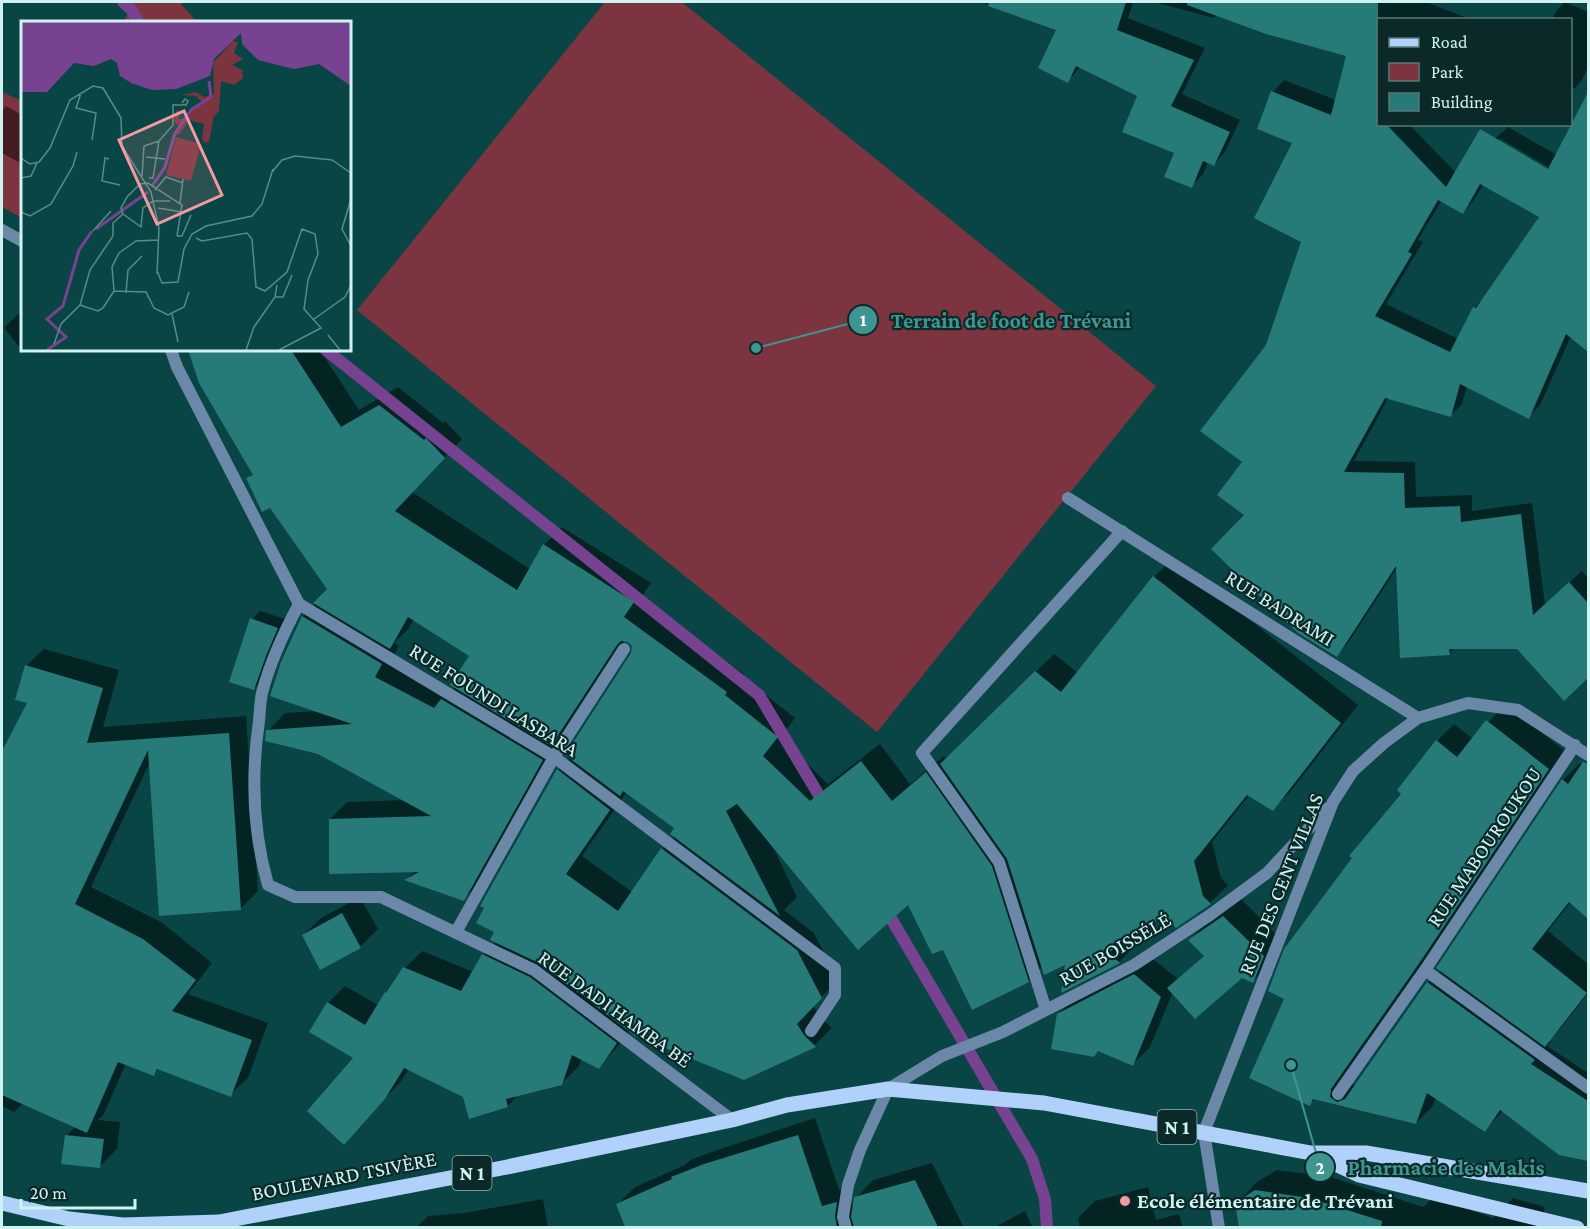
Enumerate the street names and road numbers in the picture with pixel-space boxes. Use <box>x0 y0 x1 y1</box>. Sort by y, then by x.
street label: RUE BADRAMI <box>1221 565 1339 651</box>
street label: RUE FOUNDI LASBARA <box>405 638 583 762</box>
street label: RUE MABOUROUKOU <box>1422 763 1546 931</box>
street label: RUE DES CENT VILLAS <box>1234 790 1328 978</box>
street label: RUE BOISSÉLÉ <box>1055 907 1175 991</box>
street label: RUE DADI HAMBA BÉ <box>534 945 696 1073</box>
road number: N 1 <box>1158 1110 1196 1144</box>
street label: BOULEVARD TSIVÈRE <box>250 1146 438 1206</box>
road number: N 1 <box>452 1156 492 1190</box>

